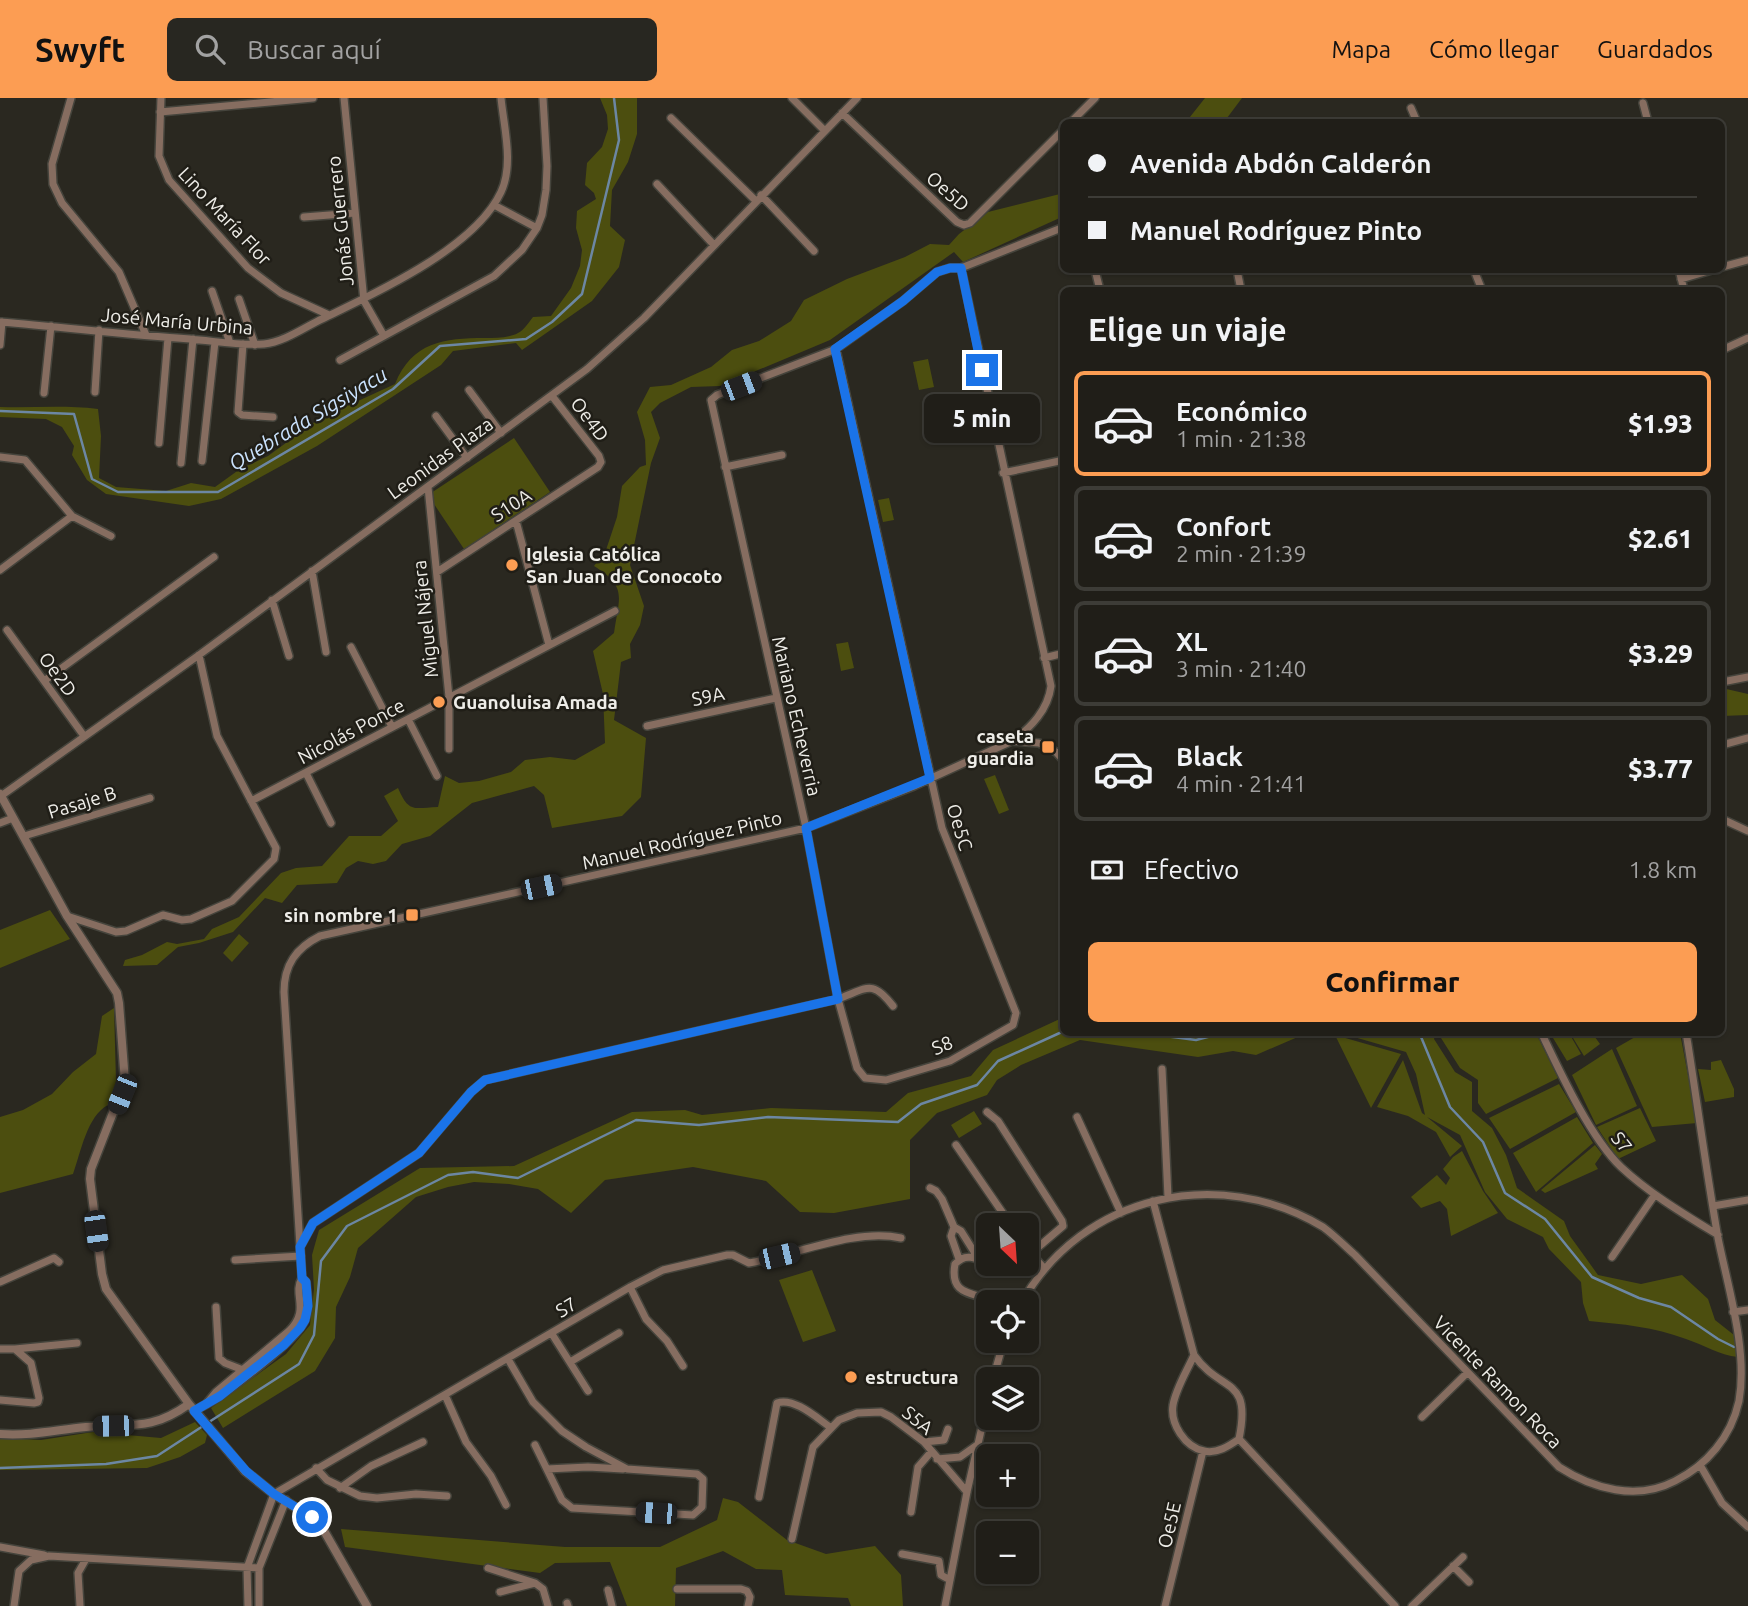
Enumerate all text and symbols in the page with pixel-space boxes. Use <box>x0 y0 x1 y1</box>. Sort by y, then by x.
search box <box>167 18 657 81</box>
icon: search <box>191 30 229 68</box>
text: Swyft <box>35 31 125 68</box>
text: Buscar aquí <box>247 35 381 64</box>
text: Mapa <box>1331 36 1391 63</box>
text: Cómo llegar <box>1429 36 1559 63</box>
text: Guardados <box>1597 36 1713 63</box>
text: Avenida Abdón Calderón <box>1130 149 1432 178</box>
street label: Jonás Guerrero <box>322 155 358 287</box>
street label: Lino María Flor <box>174 162 276 270</box>
street label: Oe5D <box>922 167 974 215</box>
text: Manuel Rodríguez Pinto <box>1130 216 1422 245</box>
street label: José María Urbina <box>100 303 254 339</box>
text: Elige un viaje <box>1088 311 1287 347</box>
route end <box>966 354 998 386</box>
water label: Quebrada Sigsiyacu <box>224 361 391 476</box>
car <box>718 369 765 403</box>
icon: car <box>1092 392 1155 455</box>
street label: Oe4D <box>566 393 614 445</box>
callout: 5 min <box>924 394 1040 444</box>
text: Económico <box>1176 397 1308 426</box>
text: 5 min <box>953 406 1011 431</box>
text: $1.93 <box>1628 409 1693 438</box>
street label: Leonidas Plaza <box>383 412 497 504</box>
text: 1 min · 21:38 <box>1176 426 1307 451</box>
street label: S10A <box>487 484 536 526</box>
icon: car <box>1092 507 1155 570</box>
text: Confort <box>1176 512 1271 541</box>
text: $2.61 <box>1628 524 1693 553</box>
text: 2 min · 21:39 <box>1176 541 1307 566</box>
place label: Iglesia Católica San Juan de Conocoto <box>526 543 722 587</box>
marker: Iglesia Católica San Juan de Conocoto <box>504 557 520 573</box>
street label: Miguel Nájera <box>408 559 442 679</box>
icon: car <box>1092 622 1155 685</box>
text: XL <box>1176 627 1207 656</box>
street label: Mariano Echeverria <box>768 634 826 798</box>
text: $3.29 <box>1628 639 1693 668</box>
street label: Oe2D <box>35 648 81 700</box>
text: 3 min · 21:40 <box>1176 656 1307 681</box>
street label: S9A <box>690 682 727 710</box>
place label: Guanoluisa Amada <box>453 691 618 713</box>
street label: Nicolás Ponce <box>294 694 408 768</box>
marker: Guanoluisa Amada <box>431 694 447 710</box>
place label: caseta guardia <box>967 725 1034 769</box>
icon: car <box>1092 737 1155 800</box>
marker: caseta guardia <box>1040 739 1056 755</box>
text: Black <box>1176 742 1243 771</box>
text: $3.77 <box>1628 754 1693 783</box>
text: 4 min · 21:41 <box>1176 771 1307 796</box>
street label: Pasaje B <box>45 781 119 823</box>
street label: Oe5C <box>943 801 978 853</box>
street label: Manuel Rodríguez Pinto <box>580 806 784 874</box>
icon: cash <box>1088 851 1126 889</box>
text: Efectivo <box>1144 855 1239 884</box>
text: 1.8 km <box>1629 857 1697 882</box>
car <box>519 872 564 902</box>
place label: sin nombre 1 <box>284 904 398 926</box>
marker: sin nombre 1 <box>404 907 420 923</box>
button: Confirmar <box>1088 942 1697 1022</box>
street label: S8 <box>928 1031 956 1059</box>
car <box>105 1071 140 1117</box>
street label: S7 <box>1607 1127 1637 1157</box>
car <box>83 1209 110 1253</box>
north arrow <box>976 1213 1040 1276</box>
map controls <box>976 1213 1039 1584</box>
car <box>757 1241 802 1271</box>
button: locate <box>976 1290 1039 1353</box>
street label: S7 <box>551 1292 581 1322</box>
street label: Vicente Ramon Roca <box>1429 1311 1567 1453</box>
place label: estructura <box>865 1366 959 1388</box>
button: layers <box>976 1367 1039 1430</box>
marker: estructura <box>843 1369 859 1385</box>
street label: S5A <box>898 1401 938 1439</box>
car <box>92 1415 135 1437</box>
button: + <box>976 1444 1039 1507</box>
street label: Oe5E <box>1153 1500 1185 1550</box>
route start <box>296 1501 328 1533</box>
car <box>635 1501 678 1525</box>
button: − <box>976 1521 1039 1584</box>

